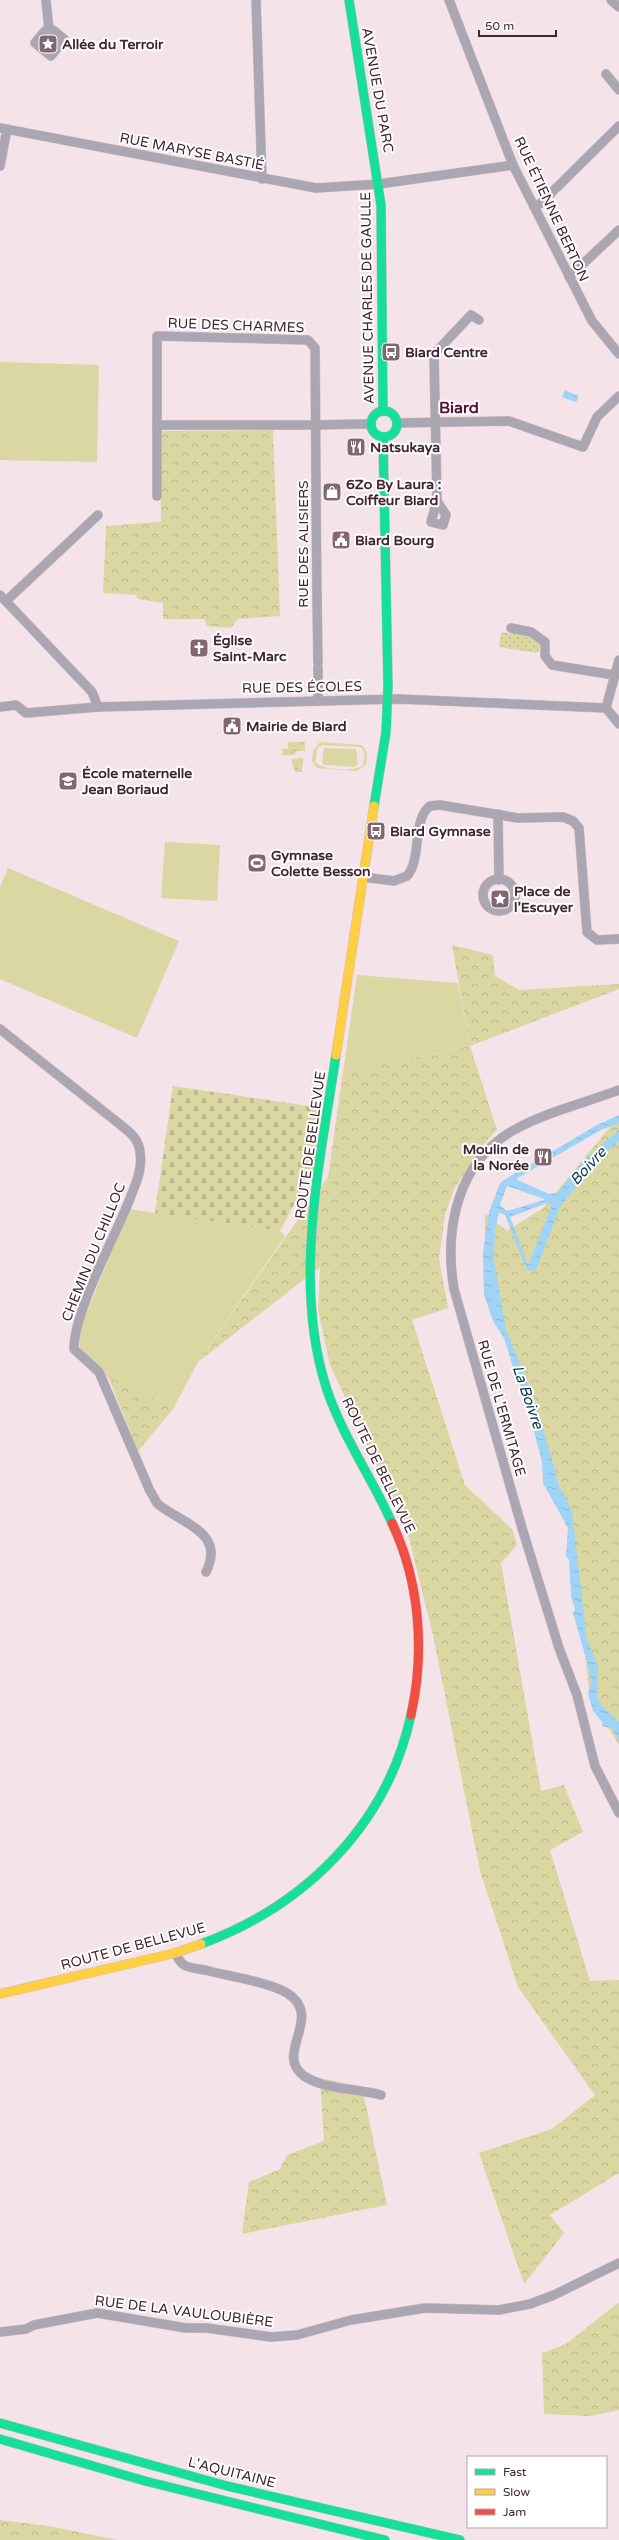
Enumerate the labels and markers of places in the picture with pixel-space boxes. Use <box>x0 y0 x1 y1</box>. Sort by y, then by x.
place icon: Allée du Terroir <box>37 33 59 55</box>
place label: Allée du Terroir <box>62 36 164 53</box>
bus stop icon: Biard Centre <box>380 341 402 363</box>
place label: Biard Centre <box>405 344 488 361</box>
restaurant icon: Natsukaya <box>345 436 367 458</box>
place label: Natsukaya <box>370 439 440 456</box>
place label: 6Zo By Laura : Coiffeur Biard <box>346 476 441 509</box>
shop icon: 6Zo By Laura : Coiffeur Biard <box>321 481 343 503</box>
public building icon: Biard Bourg <box>330 529 352 551</box>
place label: Biard Bourg <box>355 532 434 549</box>
place label: Église Saint-Marc <box>213 632 287 665</box>
church icon: Église Saint-Marc <box>188 637 210 659</box>
public building icon: Mairie de Biard <box>221 715 243 737</box>
place label: Mairie de Biard <box>246 718 347 735</box>
place label: École maternelle Jean Boriaud <box>81 765 192 798</box>
school or university icon: École maternelle Jean Boriaud <box>57 770 79 792</box>
bus stop icon: Biard Gymnase <box>365 820 387 842</box>
place label: Biard Gymnase <box>390 823 491 840</box>
place label: Gymnase Colette Besson <box>271 847 371 880</box>
sports icon: Gymnase Colette Besson <box>246 852 268 874</box>
place label: Place de l’Escuyer <box>514 883 574 916</box>
place icon: Place de l’Escuyer <box>489 888 511 910</box>
place label: Moulin de la Norée <box>463 1141 529 1174</box>
restaurant icon: Moulin de la Norée <box>532 1146 554 1168</box>

